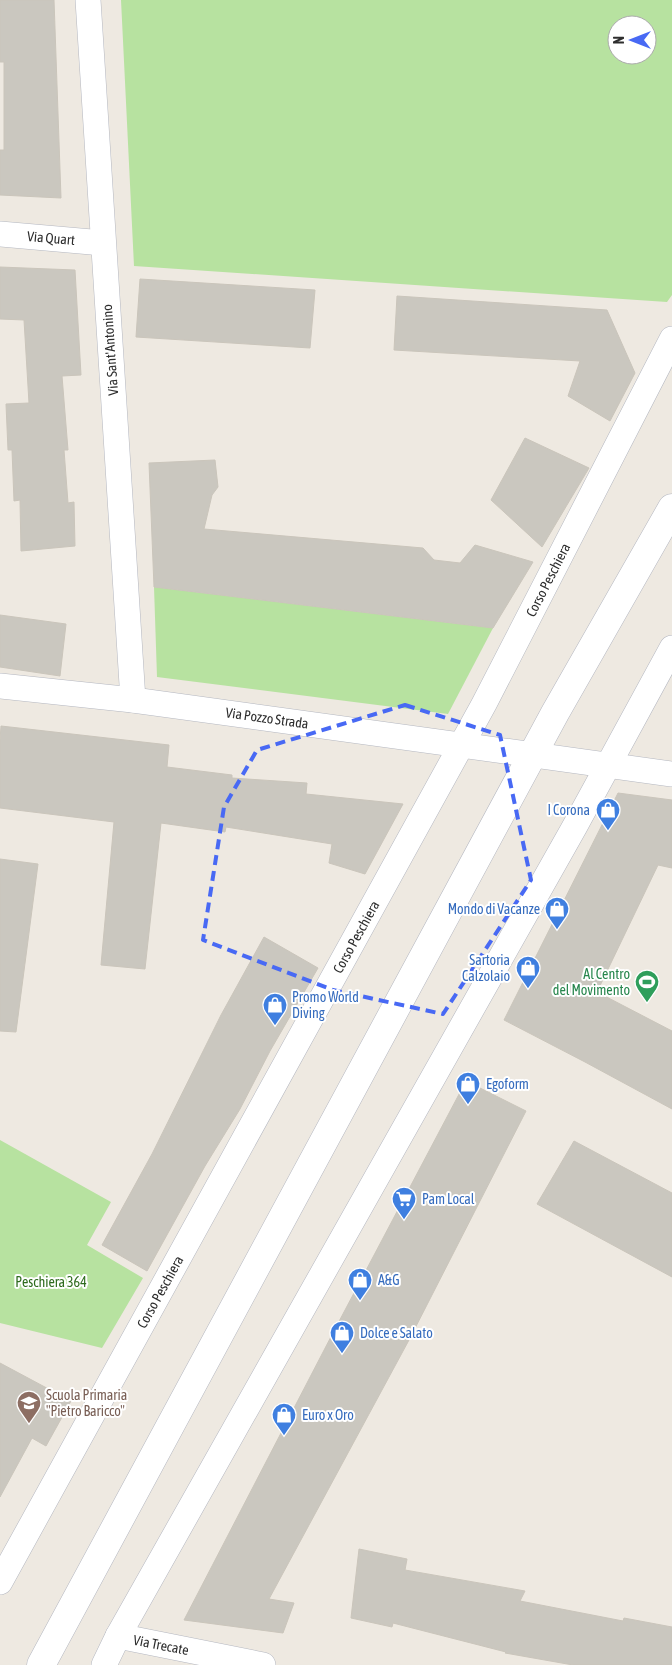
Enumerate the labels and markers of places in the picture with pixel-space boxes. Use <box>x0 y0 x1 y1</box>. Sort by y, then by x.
shop icon: I Corona <box>595 797 621 831</box>
place label: I Corona <box>548 802 590 818</box>
shop icon: Mondo di Vacanze <box>544 896 570 930</box>
place label: Mondo di Vacanze <box>448 901 540 917</box>
place label: Sartoria Calzolaio <box>462 952 510 984</box>
shop icon: Sartoria Calzolaio <box>515 955 541 989</box>
place label: Al Centro del Movimento <box>553 966 630 998</box>
sports icon: Al Centro del Movimento <box>634 969 660 1003</box>
place label: Promo World Diving <box>292 989 359 1021</box>
shop icon: Promo World Diving <box>262 992 288 1026</box>
shop icon: Egoform <box>455 1071 481 1105</box>
place label: Egoform <box>486 1076 529 1092</box>
supermarket icon: Pam Local <box>391 1186 417 1220</box>
place label: Pam Local <box>422 1191 475 1207</box>
shop icon: A&G <box>347 1267 373 1301</box>
place label: A&G <box>378 1272 400 1288</box>
shop icon: Dolce e Salato <box>329 1320 355 1354</box>
place label: Dolce e Salato <box>360 1325 433 1341</box>
place label: Scuola Primaria "Pietro Baricco" <box>46 1387 127 1419</box>
school or university icon: Scuola Primaria "Pietro Baricco" <box>16 1390 42 1424</box>
shop icon: Euro x Oro <box>271 1402 297 1436</box>
place label: Euro x Oro <box>302 1407 354 1423</box>

